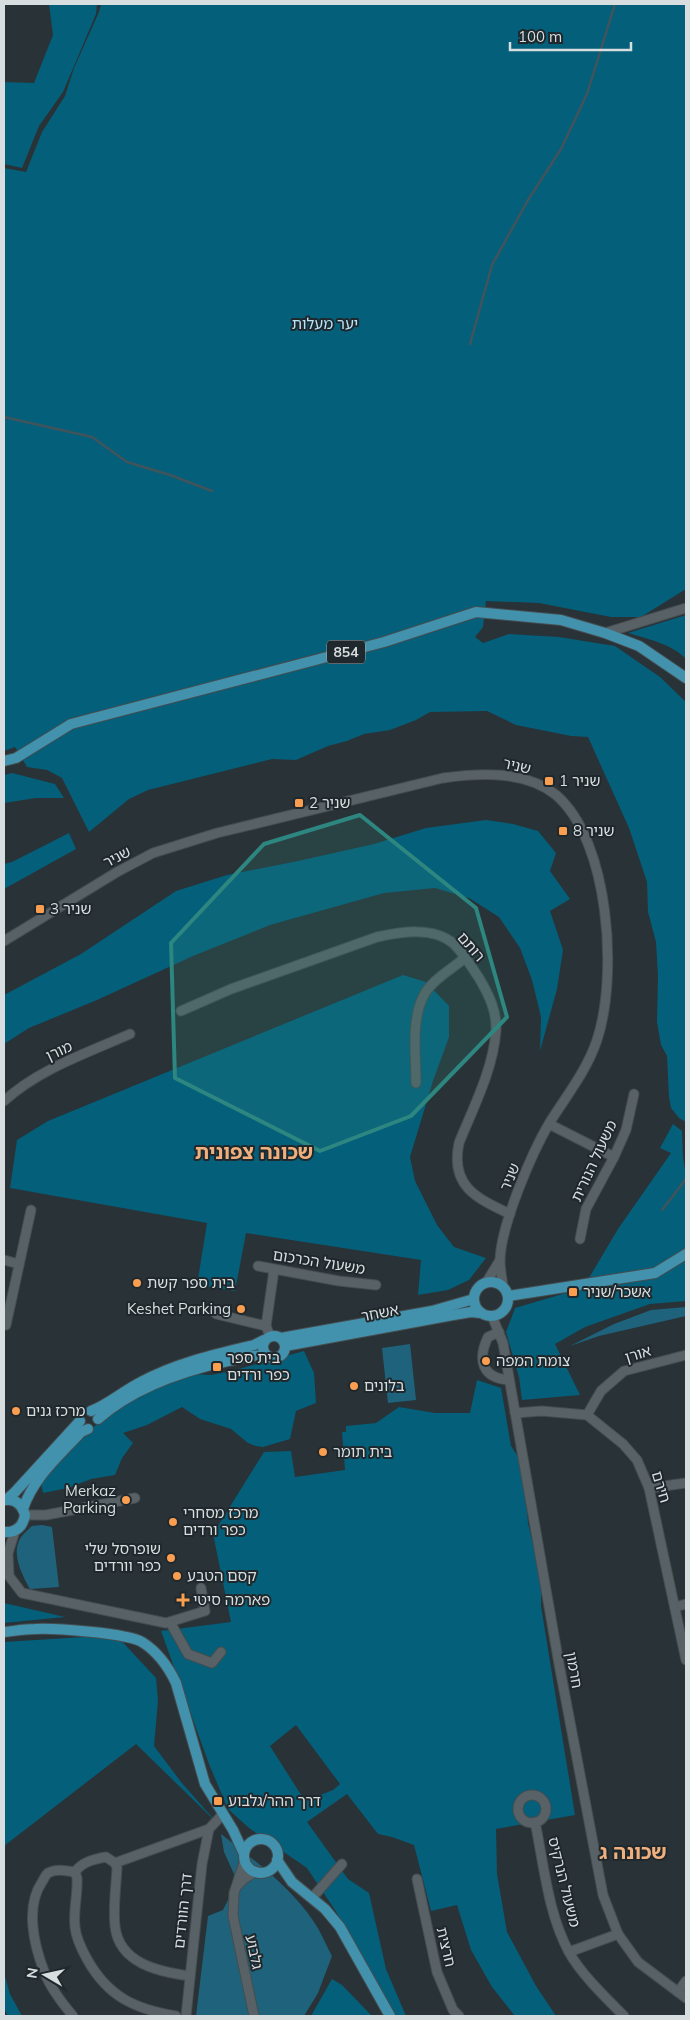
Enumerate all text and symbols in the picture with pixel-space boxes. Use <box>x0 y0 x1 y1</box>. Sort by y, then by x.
scale bar <box>510 20 631 52</box>
text: 100 m <box>518 27 562 46</box>
park label: יער מעלות <box>292 314 358 333</box>
road number: 854 <box>327 640 365 664</box>
street label: שניר <box>501 753 533 778</box>
place label: שניר 1 <box>559 771 600 790</box>
marker: שניר 1 <box>543 775 555 787</box>
place label: שניר 2 <box>309 793 350 812</box>
marker: שניר 2 <box>293 797 305 809</box>
place label: שניר 8 <box>573 821 614 840</box>
marker: שניר 8 <box>557 825 569 837</box>
street label: שניר <box>100 842 134 872</box>
place label: שניר 3 <box>50 899 91 918</box>
marker: שניר 3 <box>34 903 46 915</box>
street label: רותם <box>453 928 489 965</box>
street label: מורן <box>43 1036 75 1065</box>
street label: משעול הנורית <box>566 1117 621 1205</box>
district label: שכונה צפונית <box>195 1139 313 1164</box>
street label: שניר <box>495 1160 524 1194</box>
street label: משעול הכרכום <box>272 1245 367 1278</box>
place label: בית ספר קשת <box>147 1273 235 1292</box>
marker: בית ספר קשת <box>131 1277 143 1289</box>
place label: אשכר/שניר <box>583 1282 651 1301</box>
marker: אשכר/שניר <box>567 1286 579 1298</box>
place label: Keshet Parking <box>127 1299 231 1318</box>
street label: אשחר <box>359 1300 400 1325</box>
marker: Keshet Parking <box>235 1303 247 1315</box>
street label: אורן <box>622 1341 653 1366</box>
place label: בית ספר כפר ורדים <box>227 1348 290 1384</box>
place label: צומת המפה <box>496 1351 570 1370</box>
marker: צומת המפה <box>480 1355 492 1367</box>
marker: בית ספר כפר ורדים <box>211 1361 223 1373</box>
place label: בלונים <box>364 1376 405 1395</box>
marker: בלונים <box>348 1380 360 1392</box>
place label: מרכז גנים <box>26 1401 85 1420</box>
marker: מרכז גנים <box>10 1405 22 1417</box>
place label: בית תומר <box>333 1442 393 1461</box>
marker: בית תומר <box>317 1446 329 1458</box>
street label: חירם <box>648 1469 675 1505</box>
place label: Merkaz Parking <box>63 1481 116 1517</box>
marker: Merkaz Parking <box>120 1494 132 1506</box>
place label: מרכז מסחרי כפר ורדים <box>183 1503 259 1539</box>
marker: מרכז מסחרי כפר ורדים <box>167 1516 179 1528</box>
place label: שופרסל שלי כפר וורדים <box>85 1539 161 1575</box>
marker: שופרסל שלי כפר וורדים <box>165 1552 177 1564</box>
place label: קסם הטבע <box>187 1566 257 1585</box>
marker: קסם הטבע <box>171 1570 183 1582</box>
place label: פארמה סיטי <box>193 1590 270 1609</box>
marker: פארמה סיטי <box>177 1594 189 1606</box>
street label: חרמון <box>562 1650 587 1690</box>
place label: דרך ההר/גלבוע <box>228 1791 321 1810</box>
marker: דרך ההר/גלבוע <box>212 1795 224 1807</box>
street label: משעול הנרקיס <box>544 1835 585 1929</box>
district label: שכונה ג <box>599 1839 667 1864</box>
street label: דרך הוורדים <box>169 1872 196 1950</box>
street label: חרצית <box>433 1925 460 1969</box>
street label: גלבוע <box>242 1933 267 1971</box>
north arrow <box>20 1950 70 2000</box>
text: N <box>22 1966 42 1980</box>

